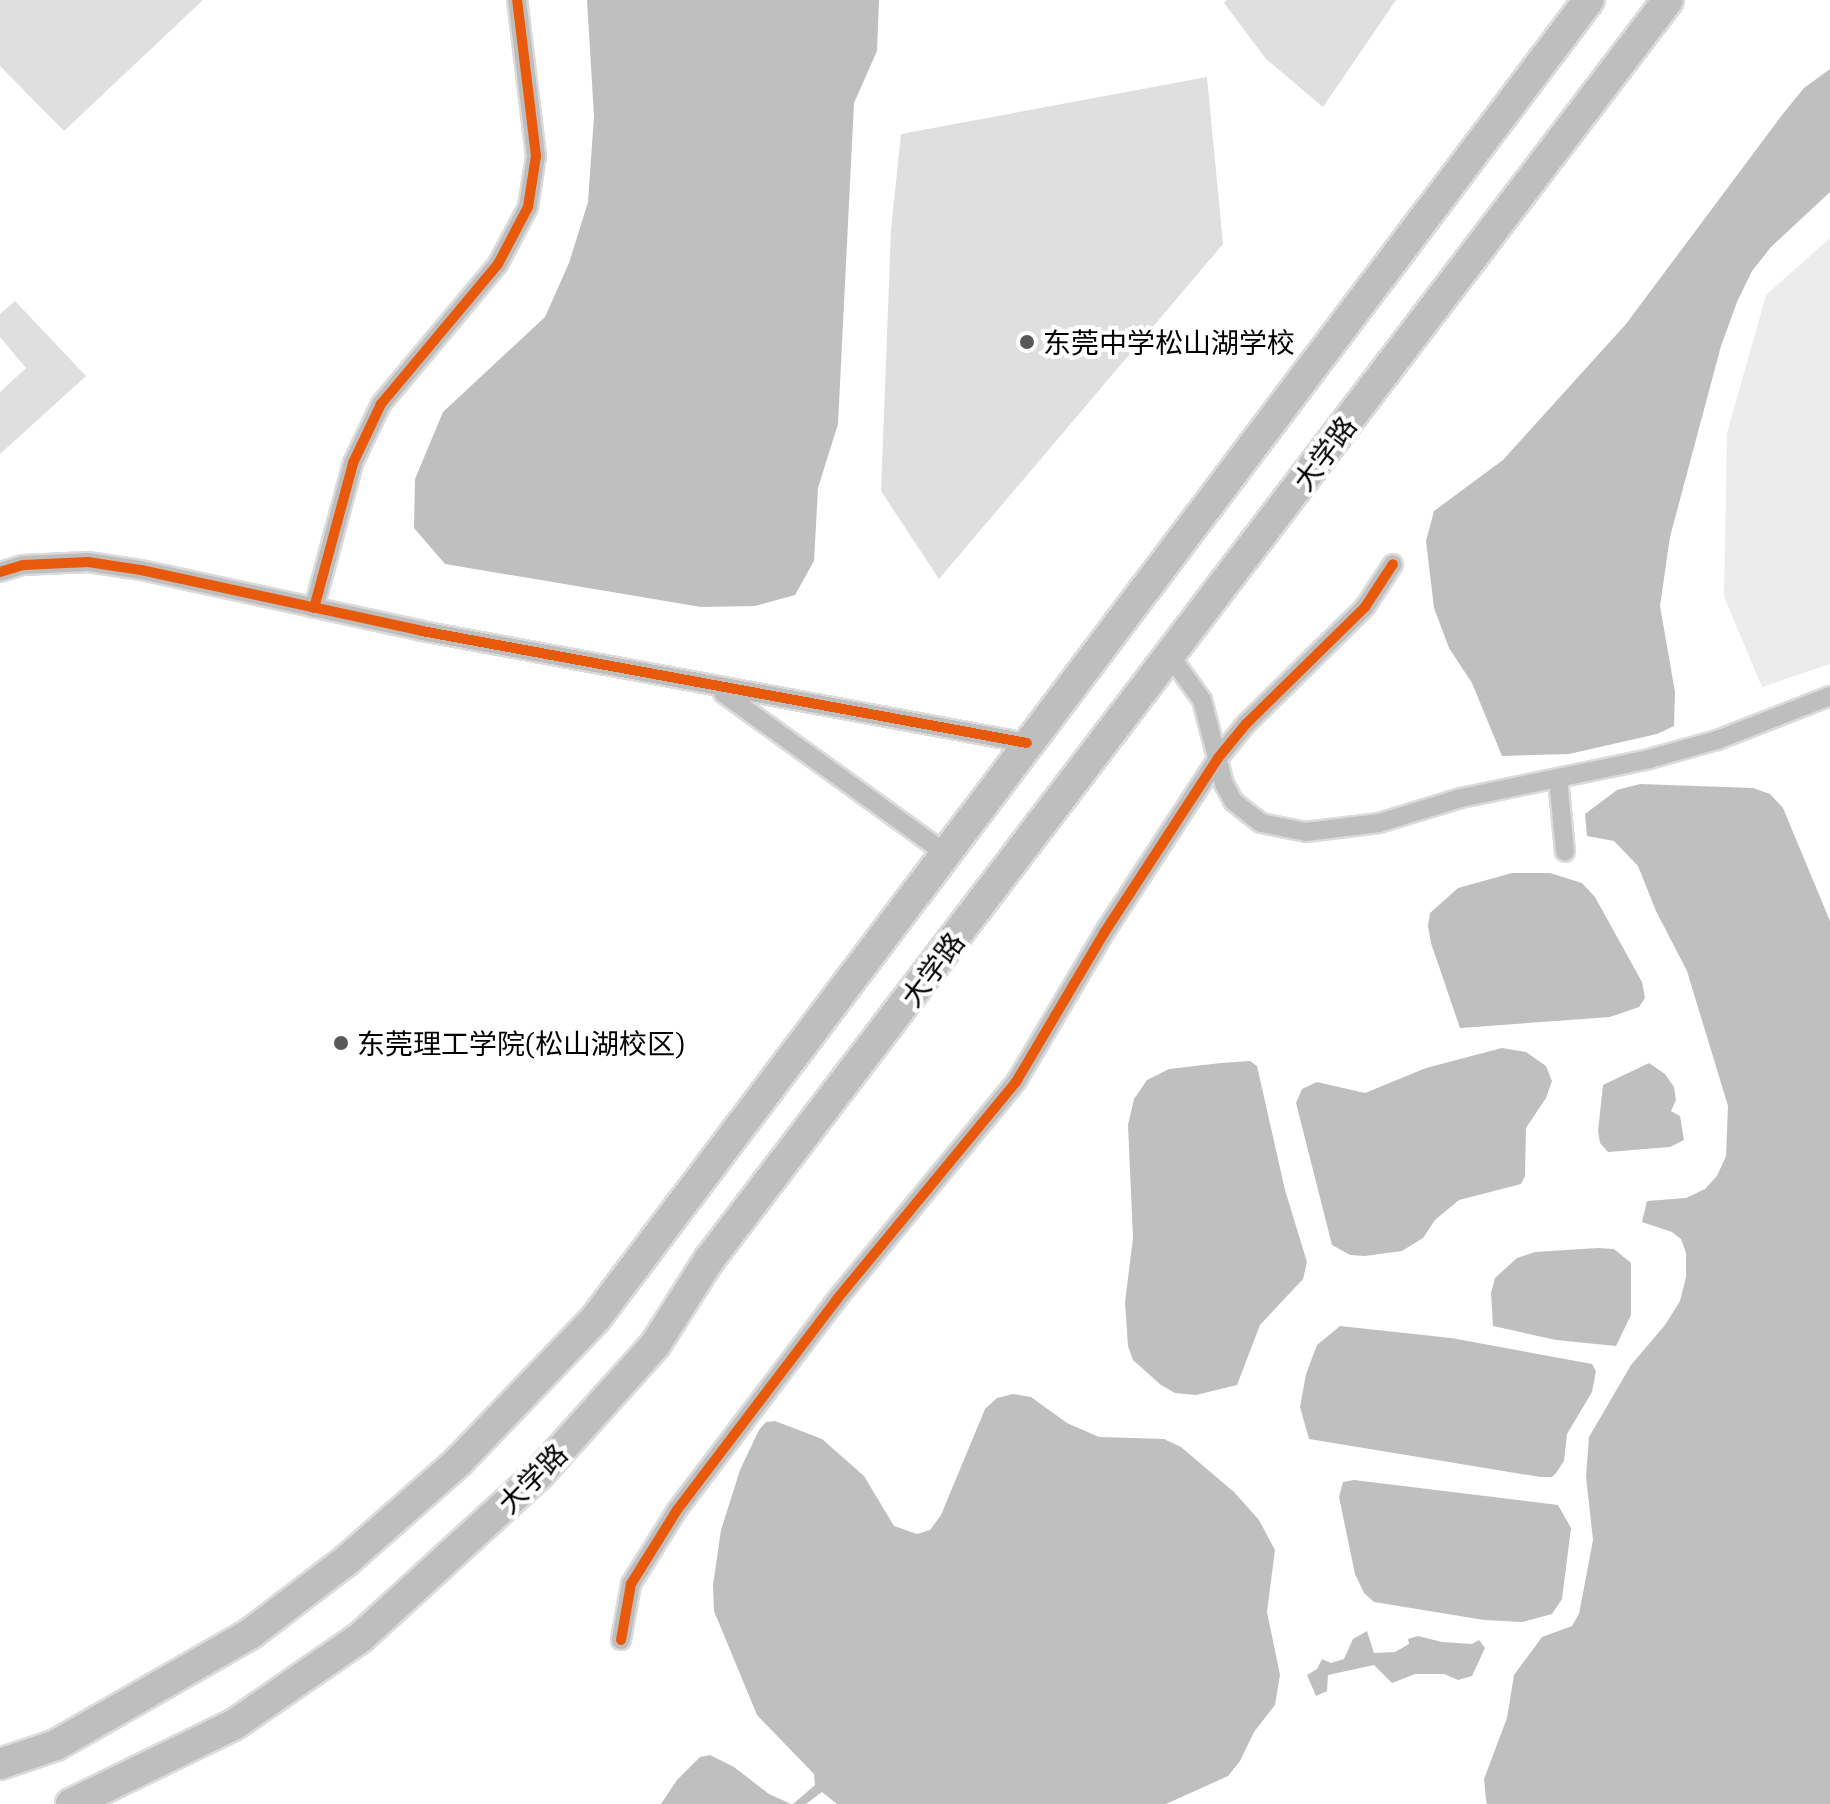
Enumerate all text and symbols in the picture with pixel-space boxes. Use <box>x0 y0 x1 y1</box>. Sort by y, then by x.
place label: 东莞中学松山湖学校 <box>1043 325 1295 359</box>
marker: 东莞中学松山湖学校 <box>1018 333 1036 351</box>
street label: 大学路 <box>1285 409 1363 497</box>
street label: 大学路 <box>893 925 971 1013</box>
place label: 东莞理工学院(松山湖校区) <box>357 1026 685 1060</box>
marker: 东莞理工学院(松山湖校区) <box>332 1034 350 1052</box>
street label: 大学路 <box>490 1436 574 1520</box>

